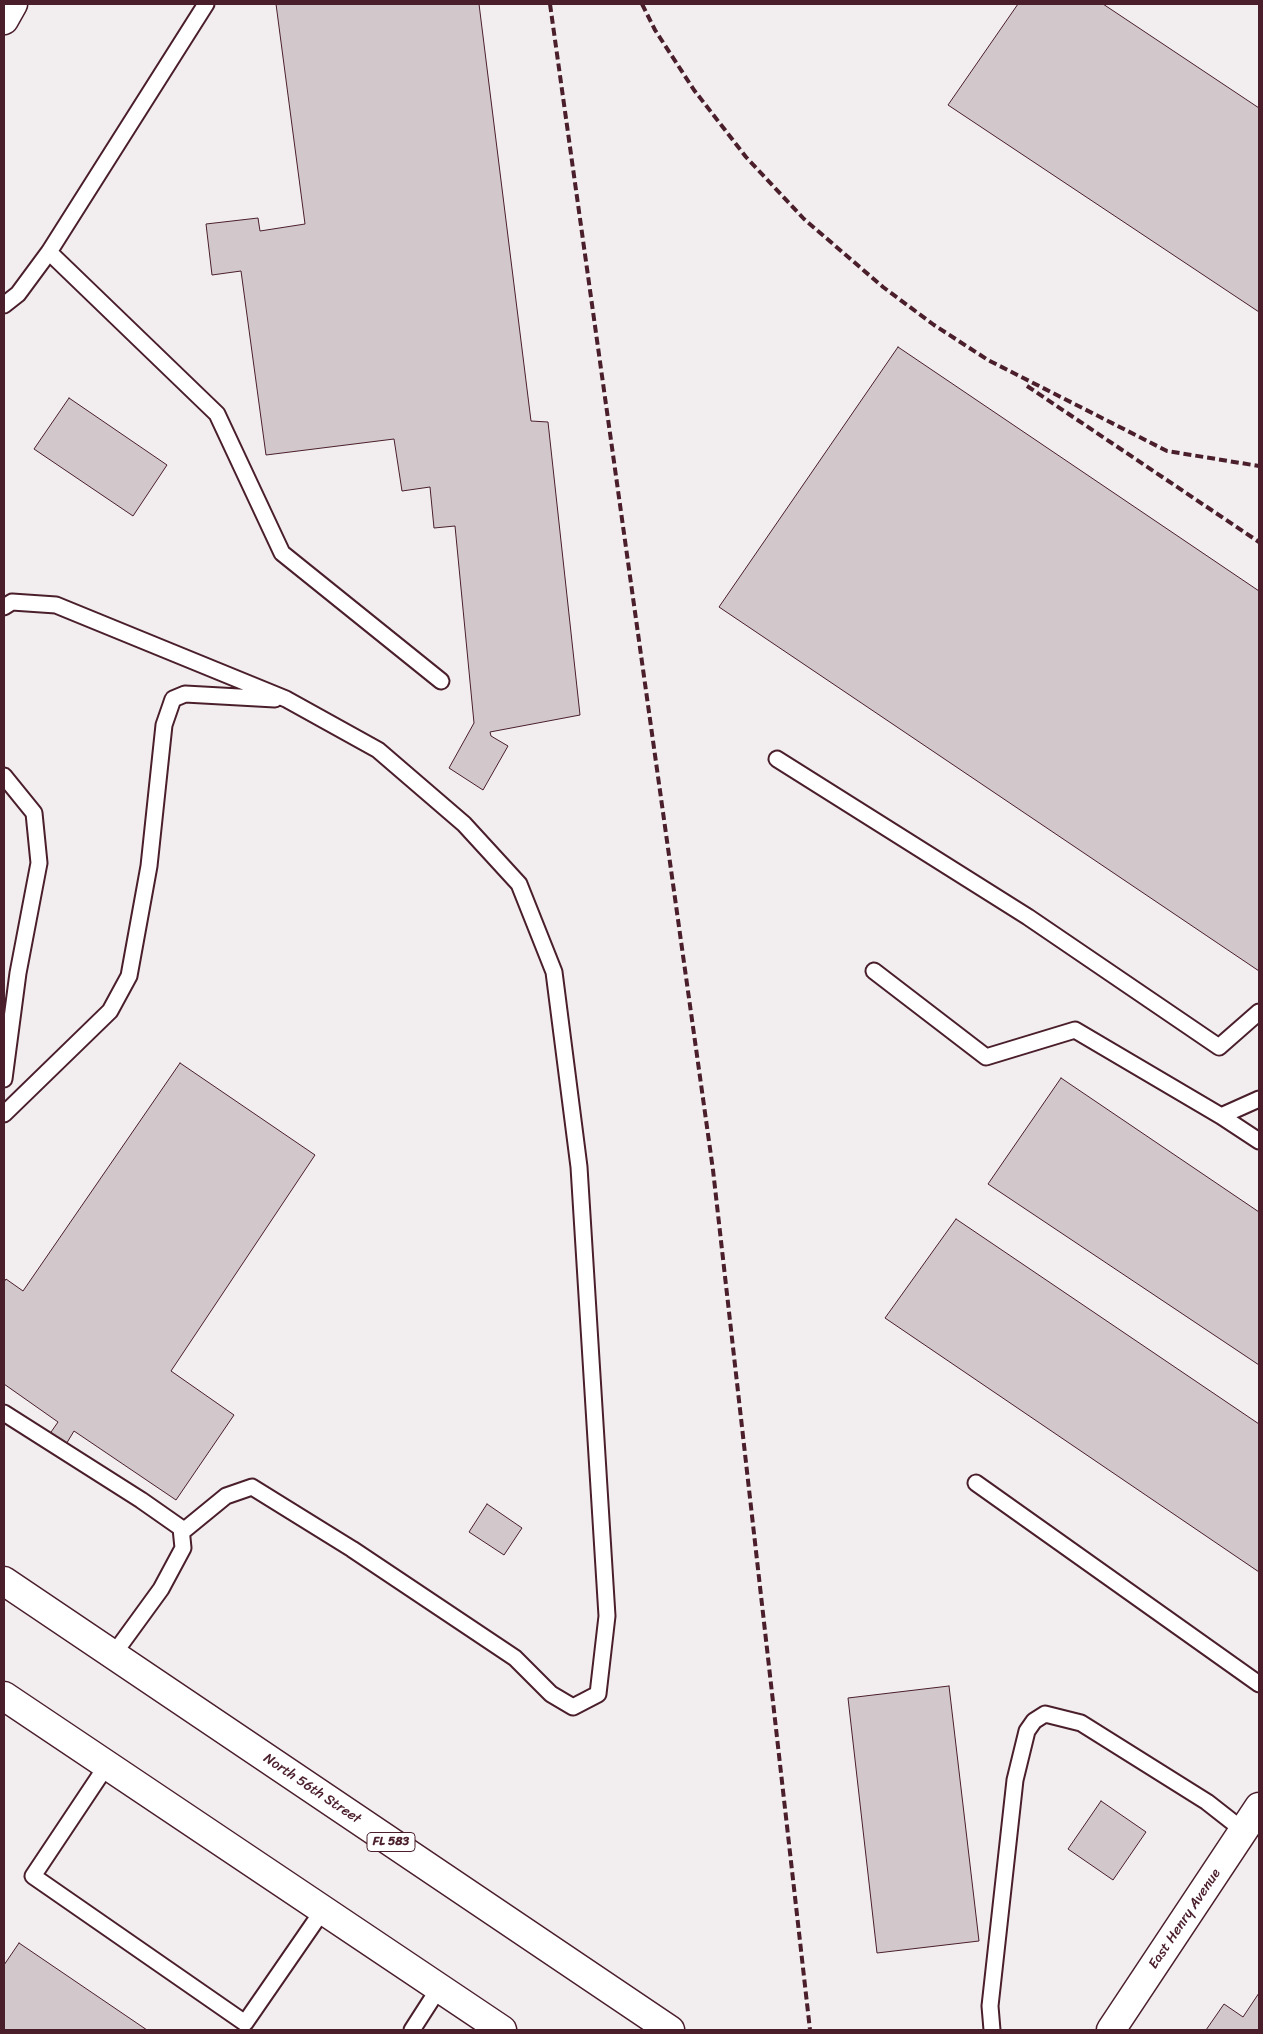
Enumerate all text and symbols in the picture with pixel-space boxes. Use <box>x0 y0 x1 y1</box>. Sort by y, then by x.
street label: North 56th Street <box>260 1750 364 1828</box>
road number: FL 583 <box>367 1832 415 1851</box>
street label: East Henry Avenue <box>1145 1866 1225 1972</box>

